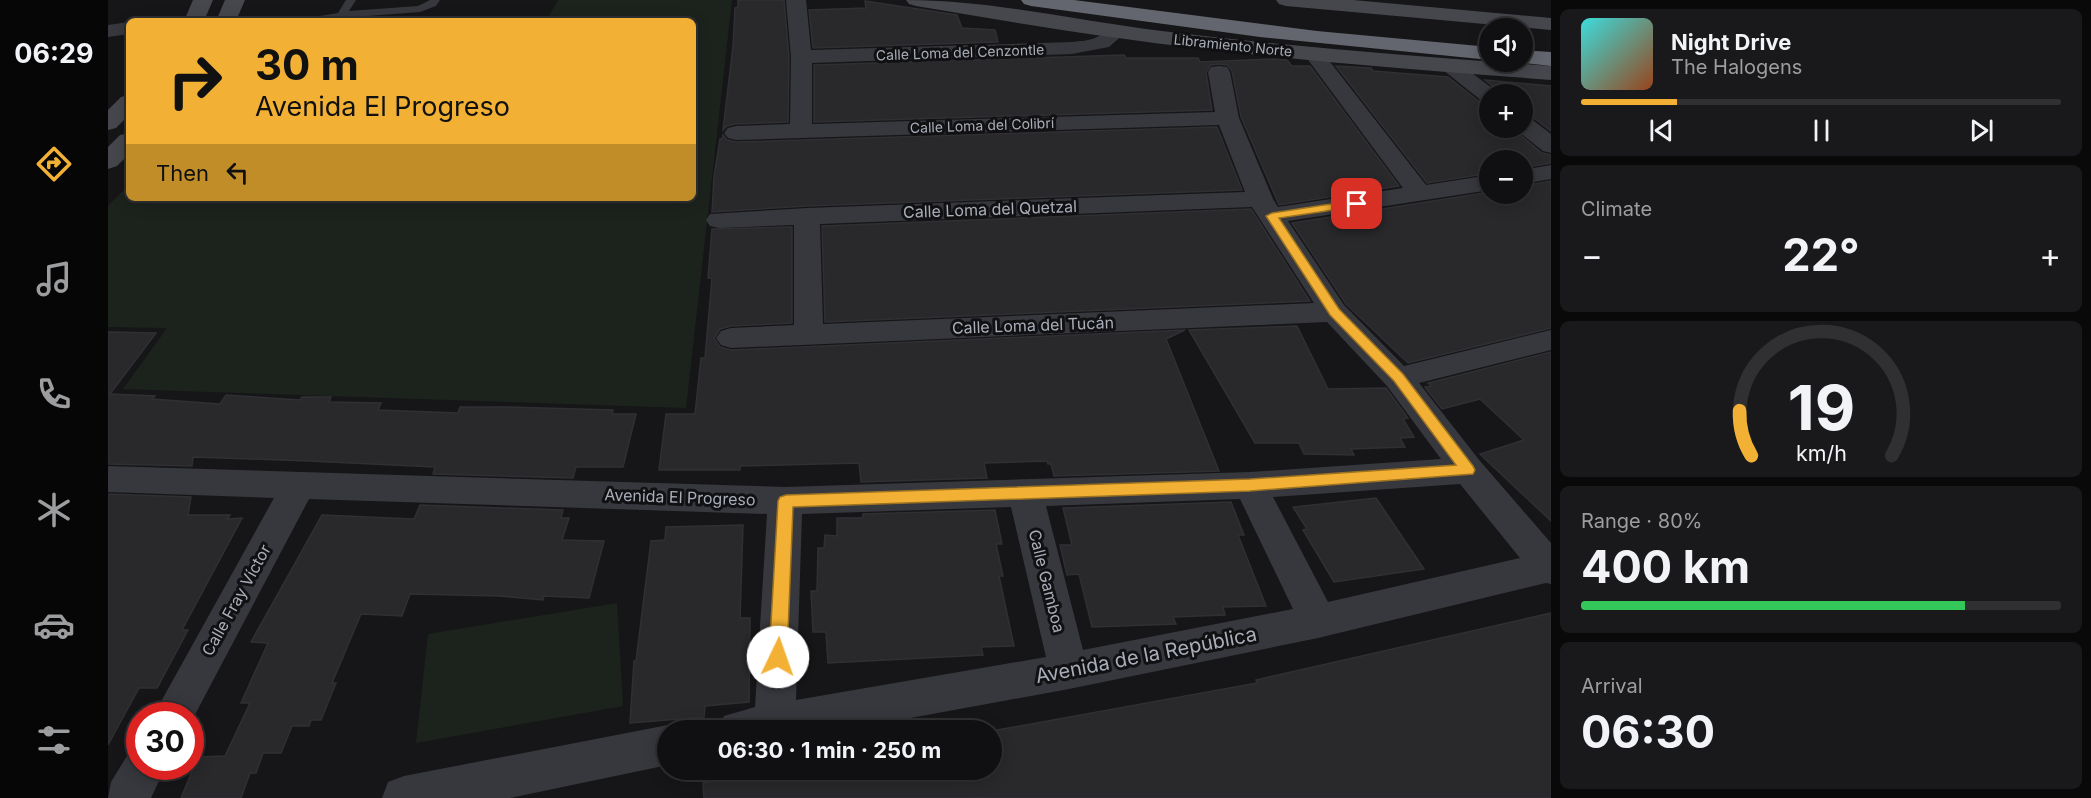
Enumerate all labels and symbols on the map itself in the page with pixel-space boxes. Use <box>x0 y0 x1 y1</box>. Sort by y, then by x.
street label: Libramiento Norte <box>1173 30 1293 60</box>
street label: Calle Loma del Cenzontle <box>876 41 1044 63</box>
street label: Calle Loma del Colibrí <box>910 114 1055 136</box>
pin <box>1331 178 1382 229</box>
street label: Calle Loma del Quetzal <box>903 196 1077 222</box>
street label: Calle Loma del Tucán <box>952 312 1114 338</box>
street label: Avenida El Progreso <box>604 484 756 510</box>
street label: Calle Gamboa <box>1025 527 1069 635</box>
street label: Calle Fray Víctor <box>197 541 275 659</box>
street label: Avenida de la República <box>1033 622 1259 688</box>
position arrow <box>746 625 810 689</box>
speed limit sign: 30 <box>126 702 204 780</box>

